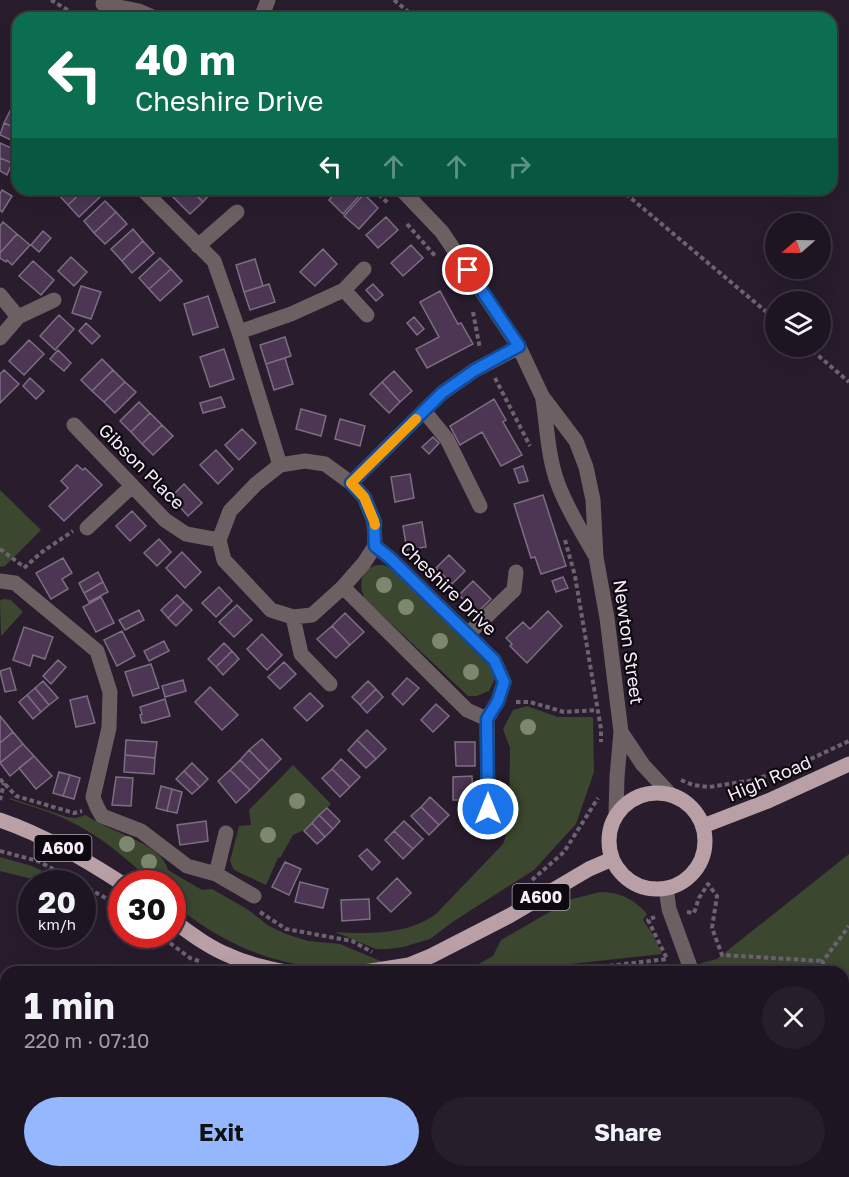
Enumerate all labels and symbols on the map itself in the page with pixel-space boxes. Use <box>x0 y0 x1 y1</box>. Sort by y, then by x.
north arrow <box>765 213 831 279</box>
pin <box>442 244 493 295</box>
street label: Gibson Place <box>94 418 190 514</box>
street label: Cheshire Drive <box>396 536 502 640</box>
street label: Newton Street <box>609 578 649 706</box>
street label: High Road <box>724 750 814 806</box>
position arrow <box>456 777 520 841</box>
road number: A600 <box>34 835 92 861</box>
speed limit sign: 30 <box>108 870 186 948</box>
road number: A600 <box>512 884 570 910</box>

